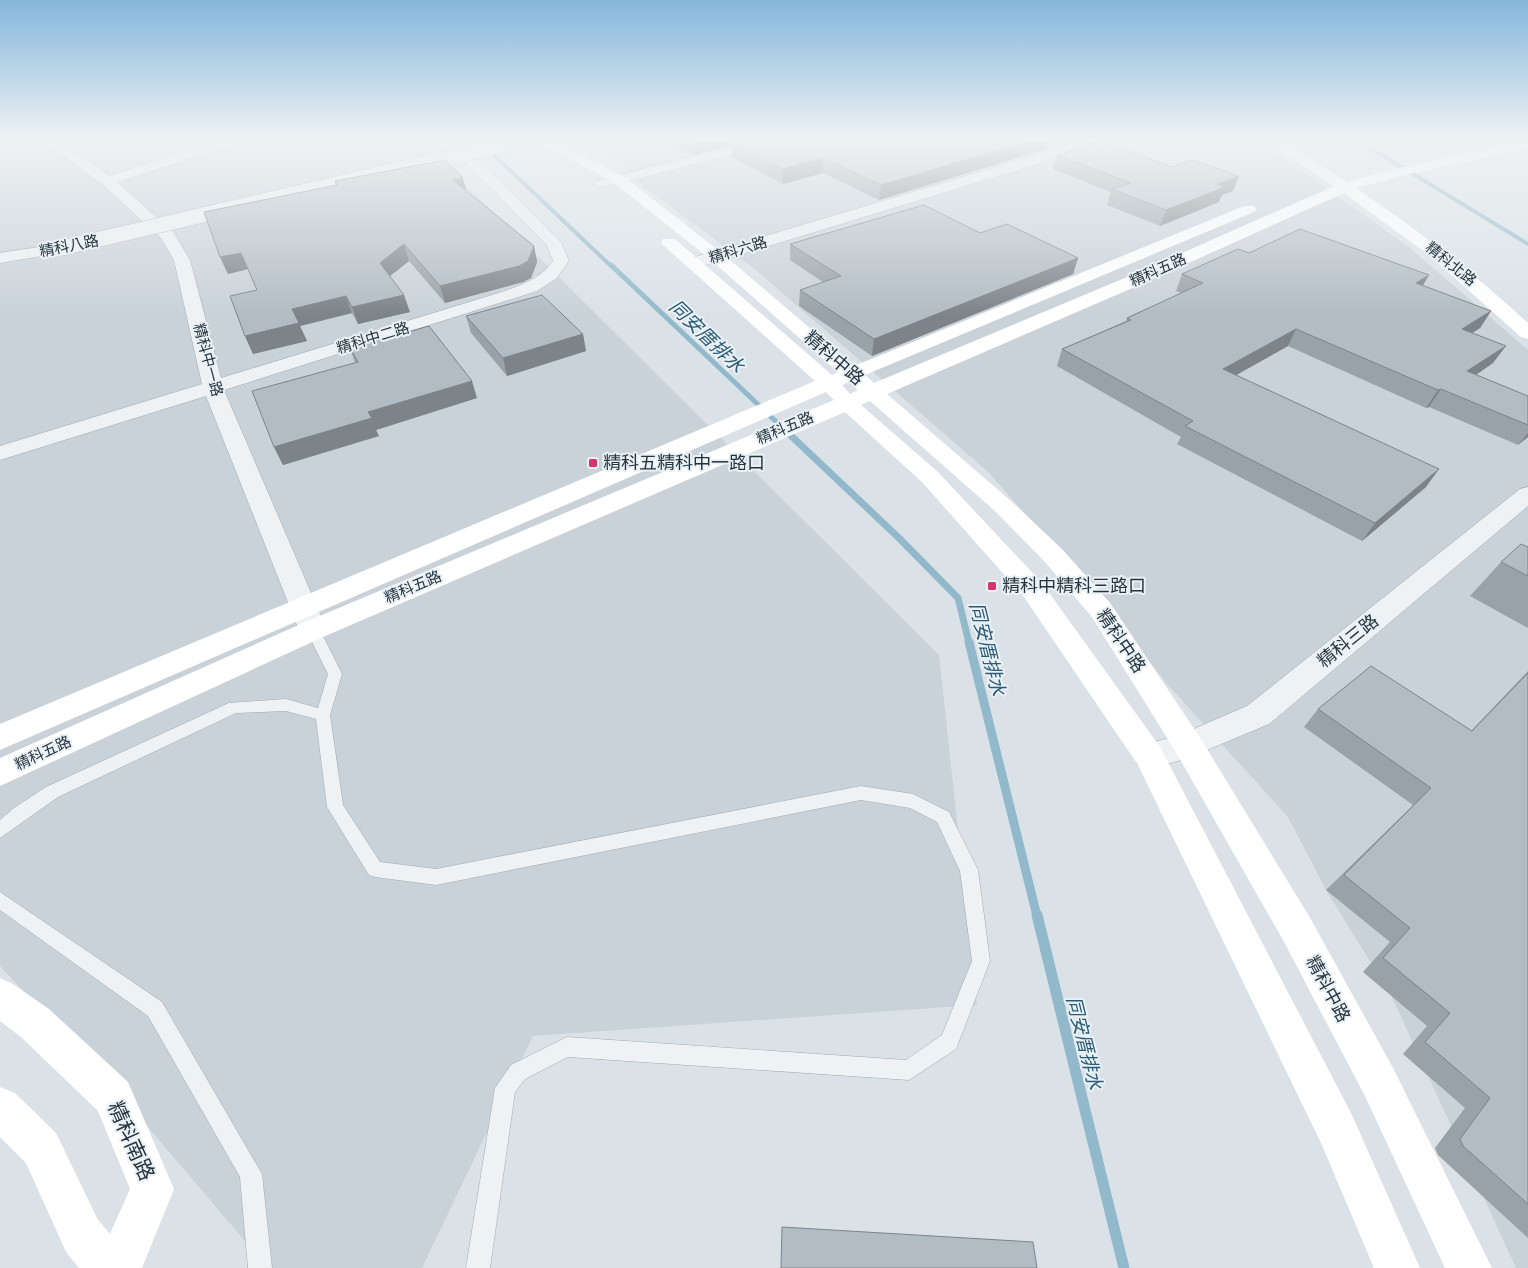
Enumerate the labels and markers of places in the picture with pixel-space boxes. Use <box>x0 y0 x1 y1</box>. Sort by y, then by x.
place label: 精科五精科中一路口 <box>603 452 765 473</box>
marker: 精科五精科中一路口 <box>587 457 599 469</box>
place label: 精科中精科三路口 <box>1002 575 1146 596</box>
marker: 精科中精科三路口 <box>986 580 998 592</box>

